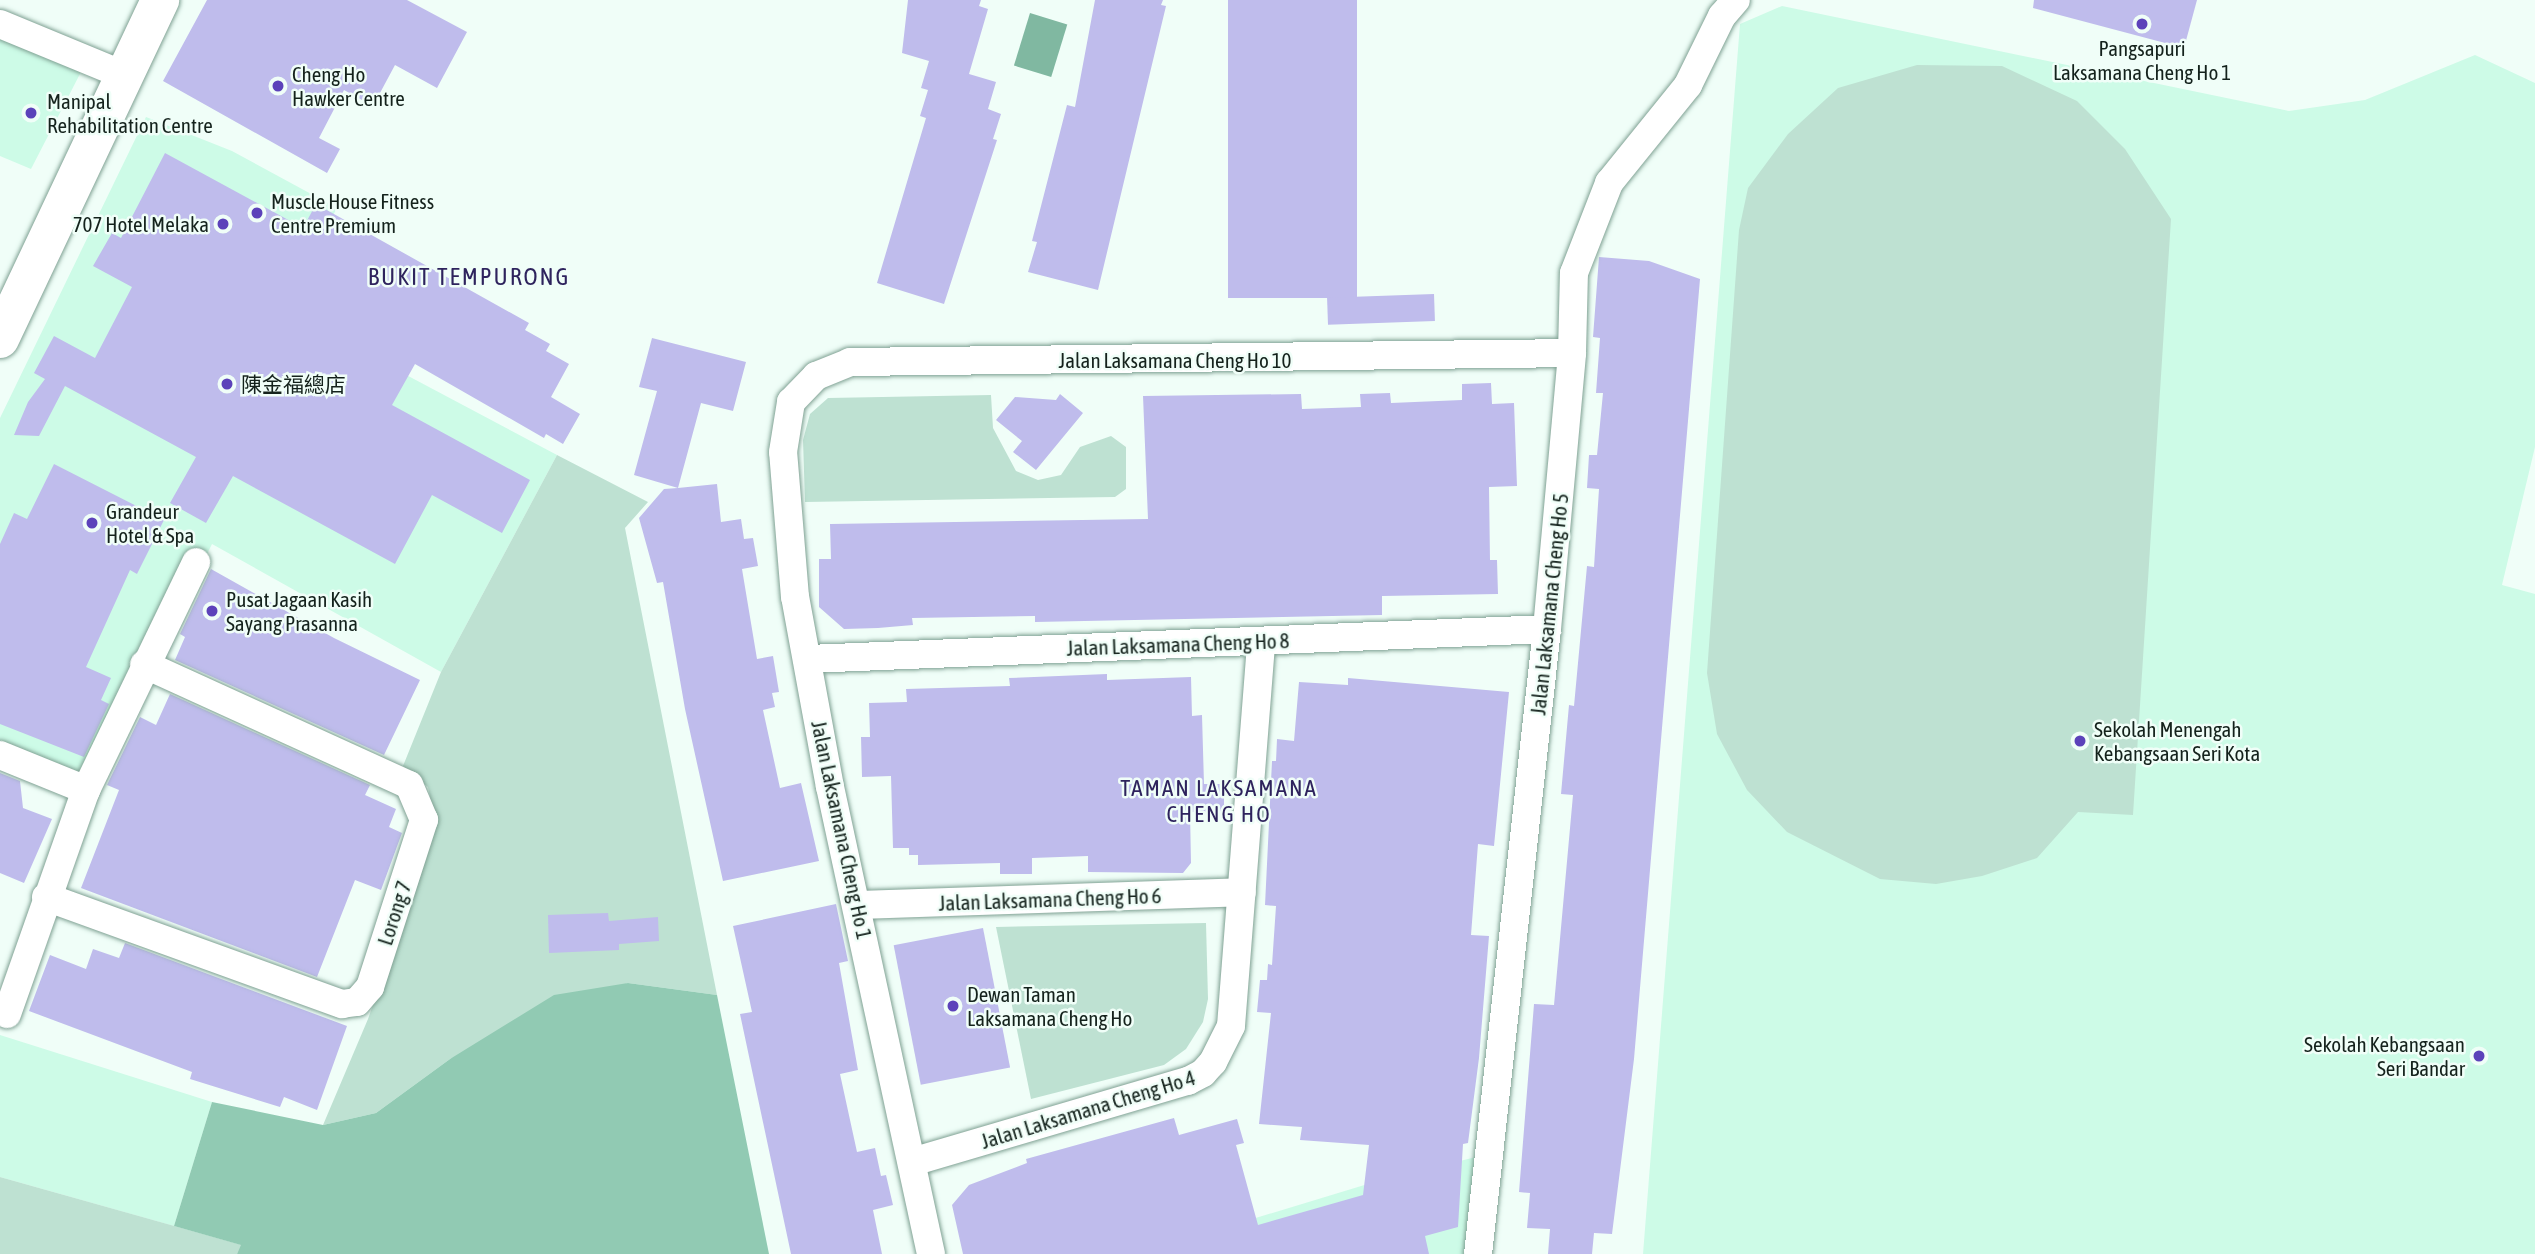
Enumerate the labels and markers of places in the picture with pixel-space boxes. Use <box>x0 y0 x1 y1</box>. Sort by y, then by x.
marker: Pangsapuri Laksamana Cheng Ho 1 <box>2134 16 2150 32</box>
place label: Pangsapuri Laksamana Cheng Ho 1 <box>2053 35 2231 85</box>
place label: Cheng Ho Hawker Centre <box>292 61 405 111</box>
marker: Cheng Ho Hawker Centre <box>270 78 286 94</box>
place label: Manipal Rehabilitation Centre <box>47 88 213 138</box>
marker: Manipal Rehabilitation Centre <box>21 103 41 123</box>
place label: Muscle House Fitness Centre Premium <box>271 188 434 238</box>
marker: Muscle House Fitness Centre Premium <box>249 205 265 221</box>
place label: 707 Hotel Melaka <box>73 211 209 237</box>
marker: 707 Hotel Melaka <box>215 216 231 232</box>
place label: 陳金福總店 <box>241 371 346 397</box>
marker: 陳金福總店 <box>219 376 235 392</box>
place label: Grandeur Hotel & Spa <box>106 498 194 548</box>
marker: Grandeur Hotel & Spa <box>84 515 100 531</box>
place label: Pusat Jagaan Kasih Sayang Prasanna <box>226 586 372 636</box>
marker: Pusat Jagaan Kasih Sayang Prasanna <box>204 603 220 619</box>
place label: Sekolah Menengah Kebangsaan Seri Kota <box>2094 716 2260 766</box>
marker: Sekolah Menengah Kebangsaan Seri Kota <box>2072 733 2088 749</box>
place label: Dewan Taman Laksamana Cheng Ho <box>967 981 1132 1031</box>
marker: Dewan Taman Laksamana Cheng Ho <box>945 998 961 1014</box>
place label: Sekolah Kebangsaan Seri Bandar <box>2304 1031 2465 1081</box>
marker: Sekolah Kebangsaan Seri Bandar <box>2471 1048 2487 1064</box>

